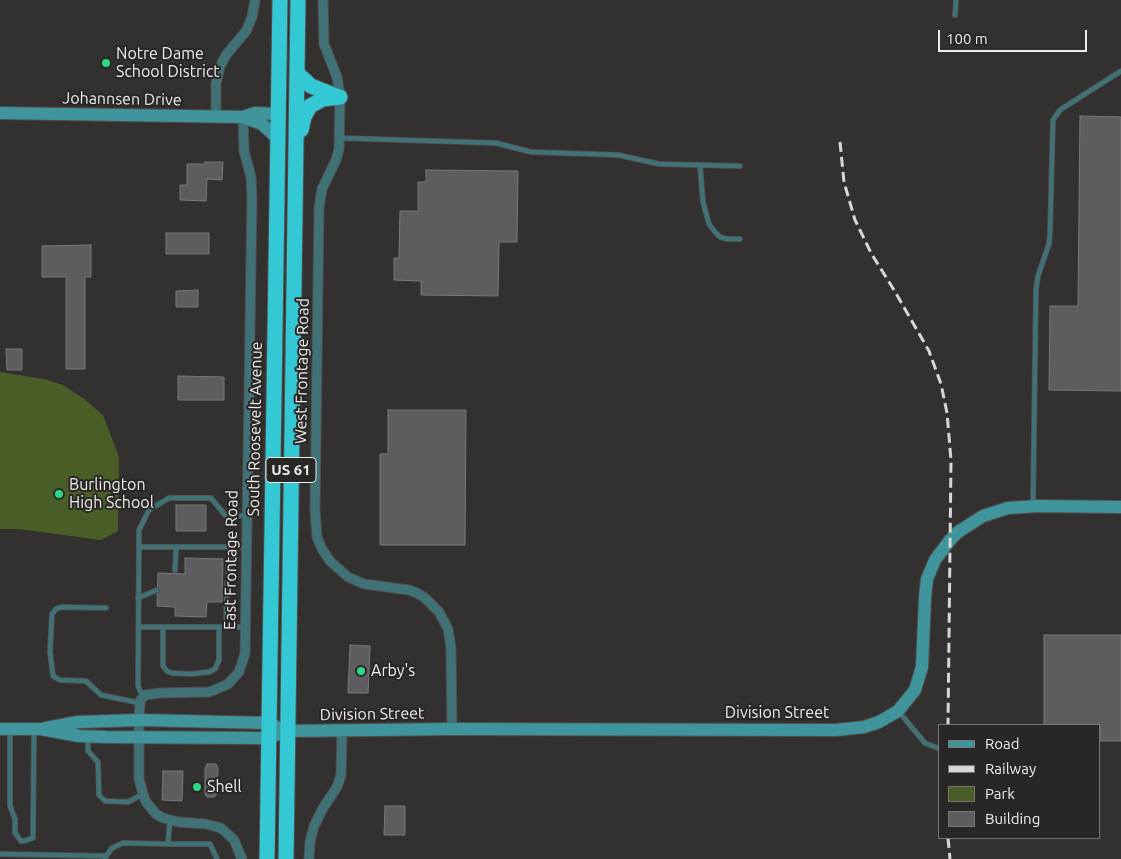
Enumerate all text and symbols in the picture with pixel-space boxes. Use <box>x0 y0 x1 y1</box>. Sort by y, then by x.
scale bar <box>941 20 1090 52</box>
text: 100 m <box>946 30 988 47</box>
place label: Notre Dame School District <box>116 44 220 82</box>
marker: Notre Dame School District <box>100 57 112 69</box>
street label: Johannsen Drive <box>62 88 182 110</box>
street label: West Frontage Road <box>291 298 313 444</box>
street label: South Roosevelt Avenue <box>244 341 266 517</box>
road number: US 61 <box>266 458 316 482</box>
place label: Burlington High School <box>69 475 154 513</box>
marker: Burlington High School <box>53 488 65 500</box>
street label: East Frontage Road <box>220 490 242 630</box>
place label: Arby's <box>371 661 415 681</box>
marker: Arby's <box>355 665 367 677</box>
street label: Division Street <box>320 703 424 725</box>
street label: Division Street <box>725 703 829 723</box>
legend <box>938 724 1101 839</box>
text: Road <box>985 735 1020 752</box>
text: Railway <box>985 760 1036 777</box>
place label: Shell <box>207 777 242 797</box>
marker: Shell <box>191 781 203 793</box>
text: Park <box>985 785 1015 802</box>
text: Building <box>985 810 1040 827</box>

